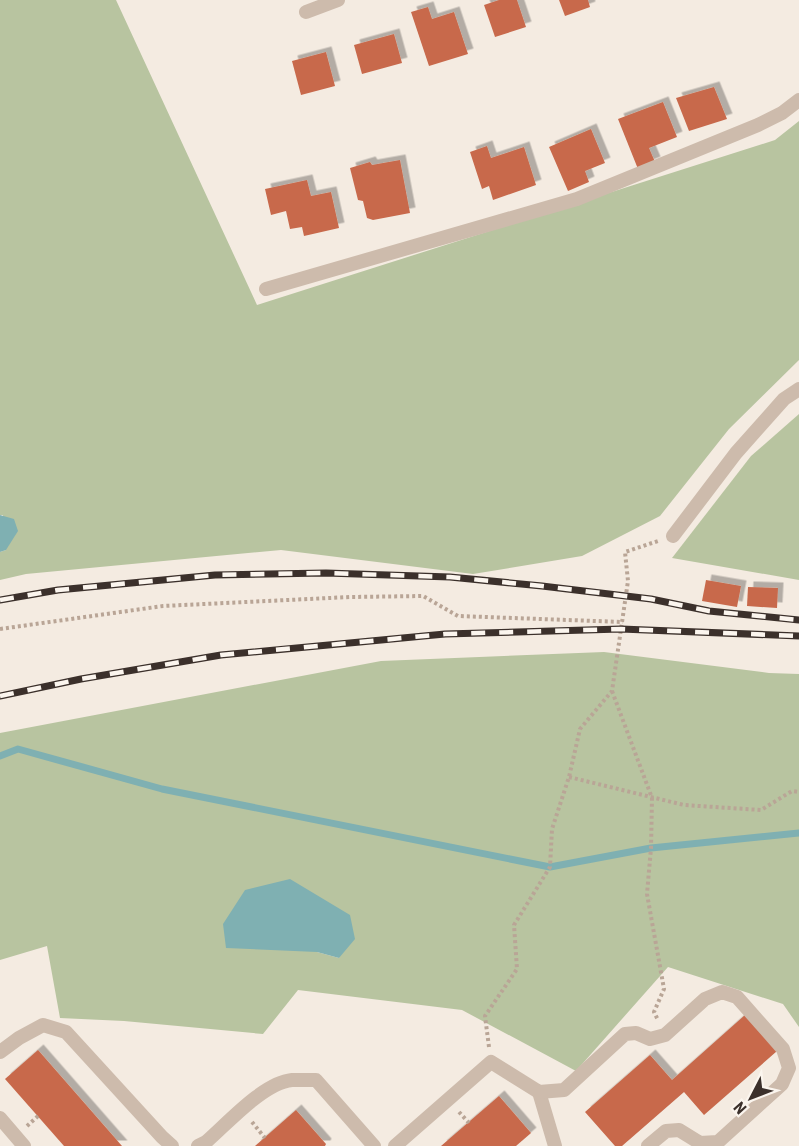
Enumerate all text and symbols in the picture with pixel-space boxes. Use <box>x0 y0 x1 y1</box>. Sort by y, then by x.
north arrow <box>721 1068 781 1128</box>
text: N <box>730 1098 751 1118</box>

